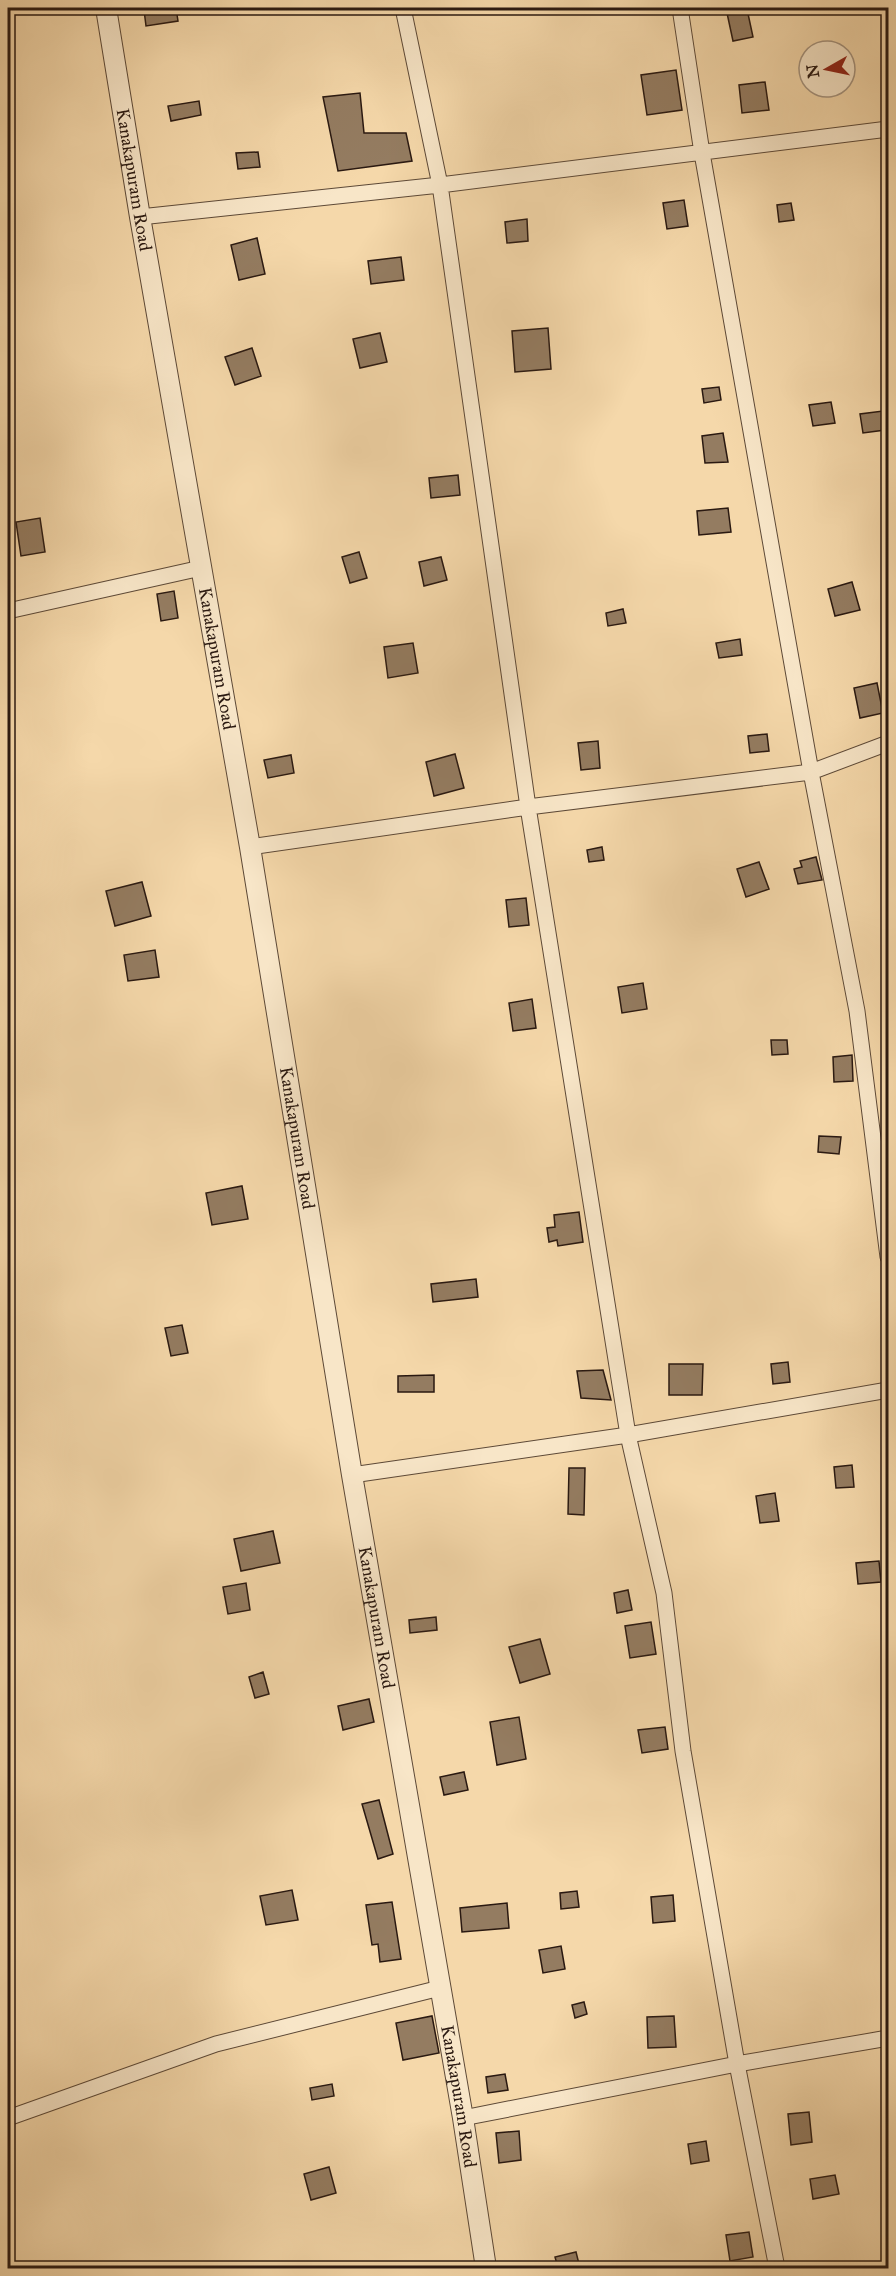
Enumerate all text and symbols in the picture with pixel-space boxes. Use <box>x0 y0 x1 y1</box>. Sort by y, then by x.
north arrow <box>797 39 857 99</box>
text: N <box>802 63 823 79</box>
street label: Kanakapuram Road <box>112 107 157 253</box>
street label: Kanakapuram Road <box>194 586 240 731</box>
street label: Kanakapuram Road <box>275 1065 320 1211</box>
street label: Kanakapuram Road <box>353 1545 400 1690</box>
street label: Kanakapuram Road <box>436 2023 481 2169</box>

